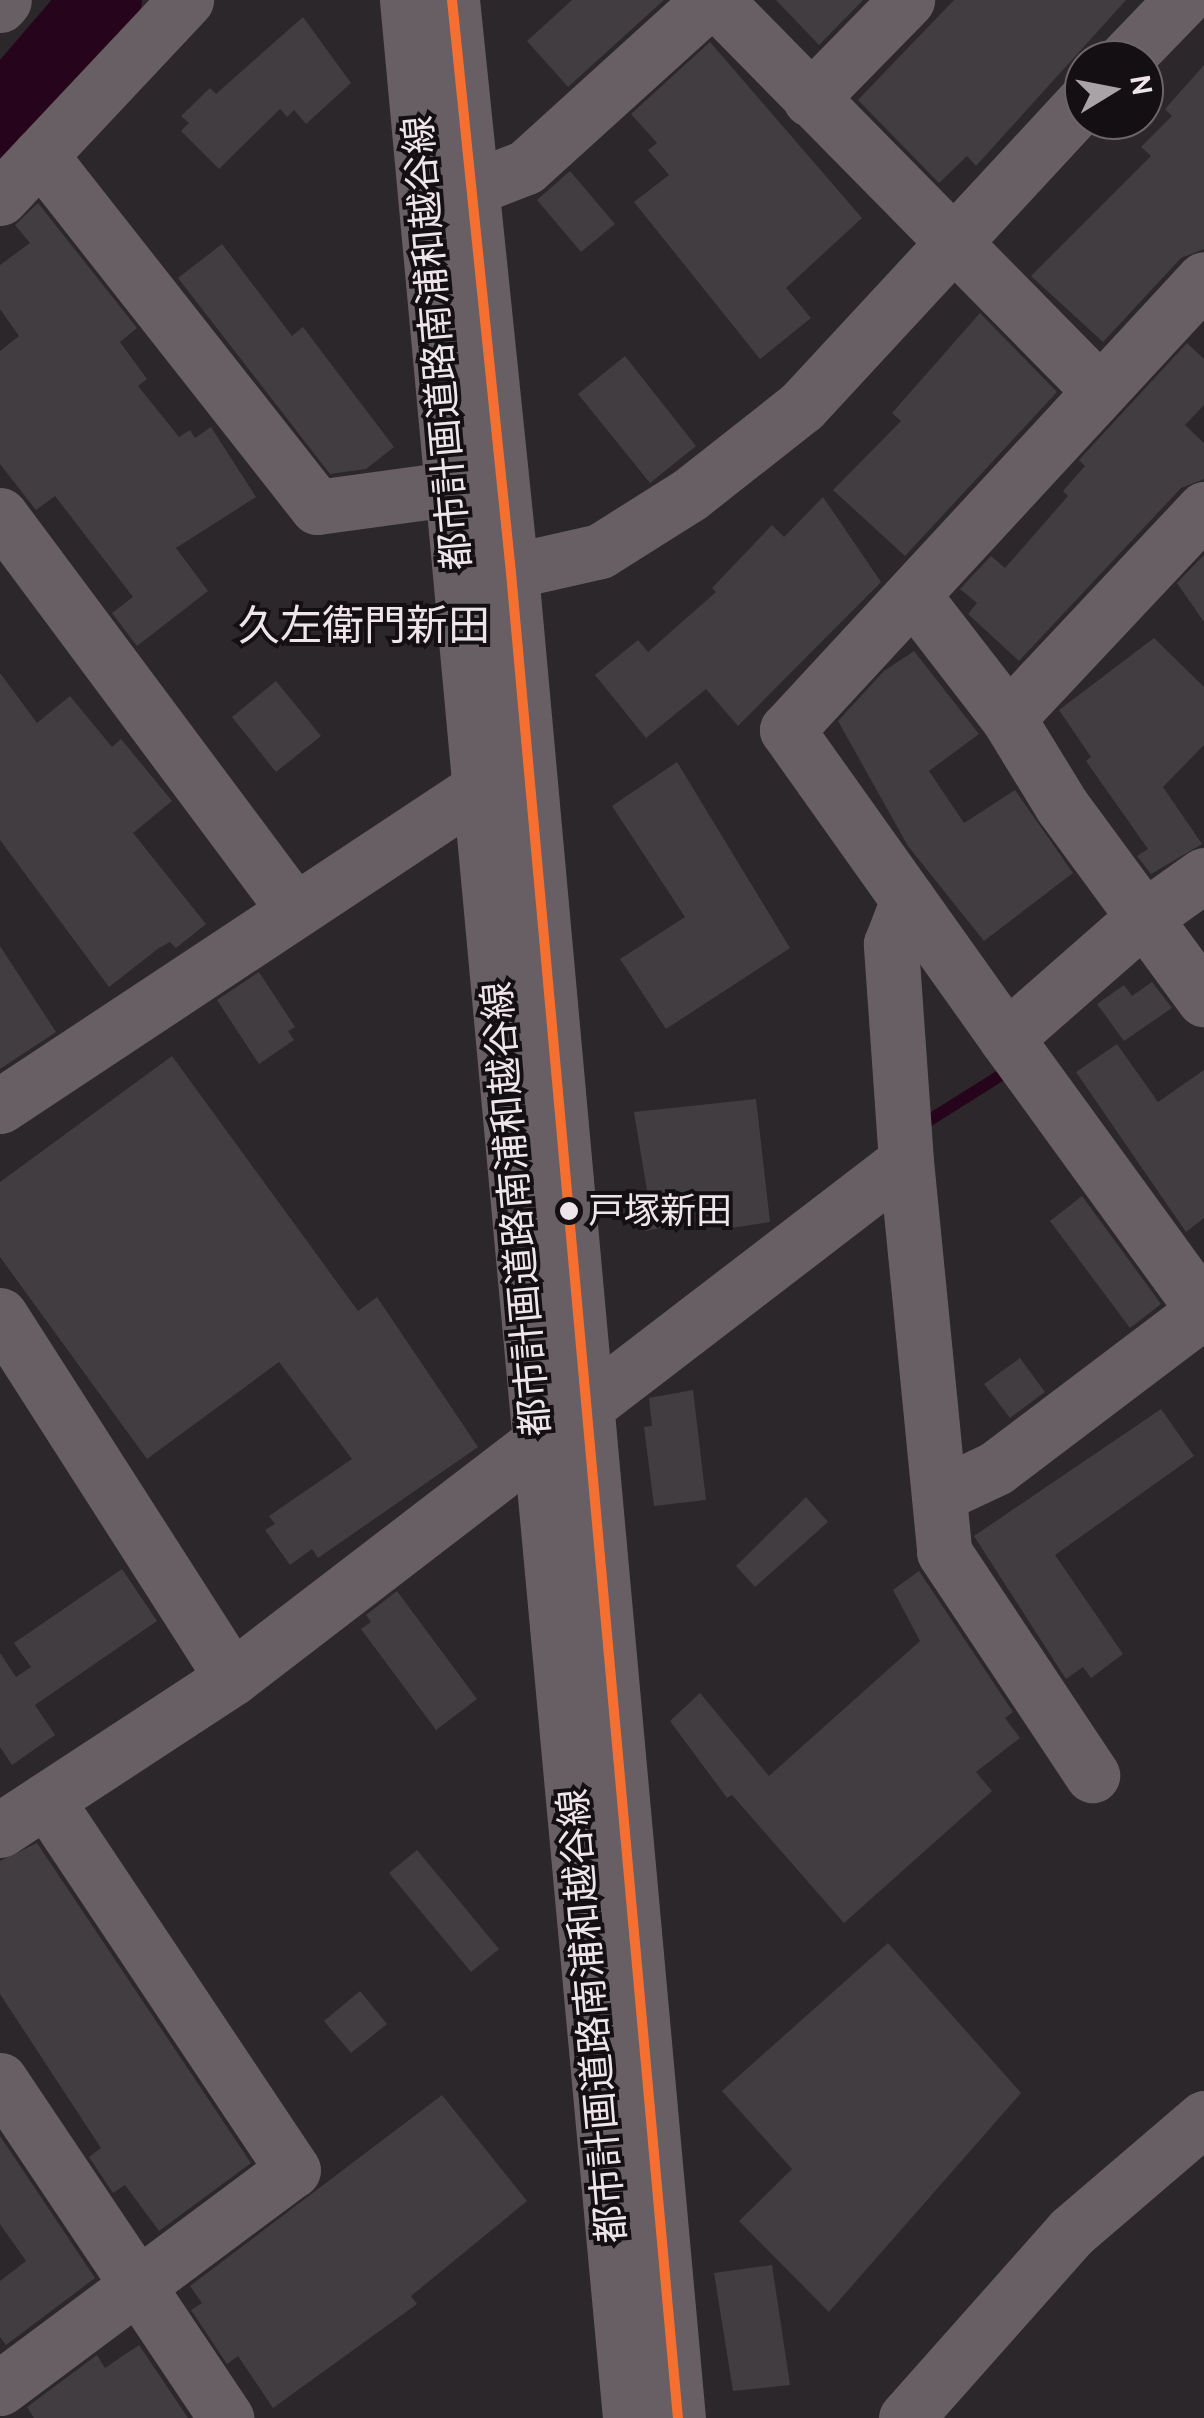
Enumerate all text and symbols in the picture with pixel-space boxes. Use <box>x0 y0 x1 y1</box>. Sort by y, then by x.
north arrow <box>1064 40 1164 140</box>
text: N <box>1123 72 1160 98</box>
street label: 都市計画道路南浦和越谷線 <box>394 114 480 572</box>
district label: 久左衛門新田 <box>238 600 490 650</box>
street label: 都市計画道路南浦和越谷線 <box>473 980 559 1438</box>
place label: 戸塚新田 <box>588 1189 732 1233</box>
marker: 戸塚新田 <box>559 1201 579 1221</box>
street label: 都市計画道路南浦和越谷線 <box>549 1787 635 2245</box>

